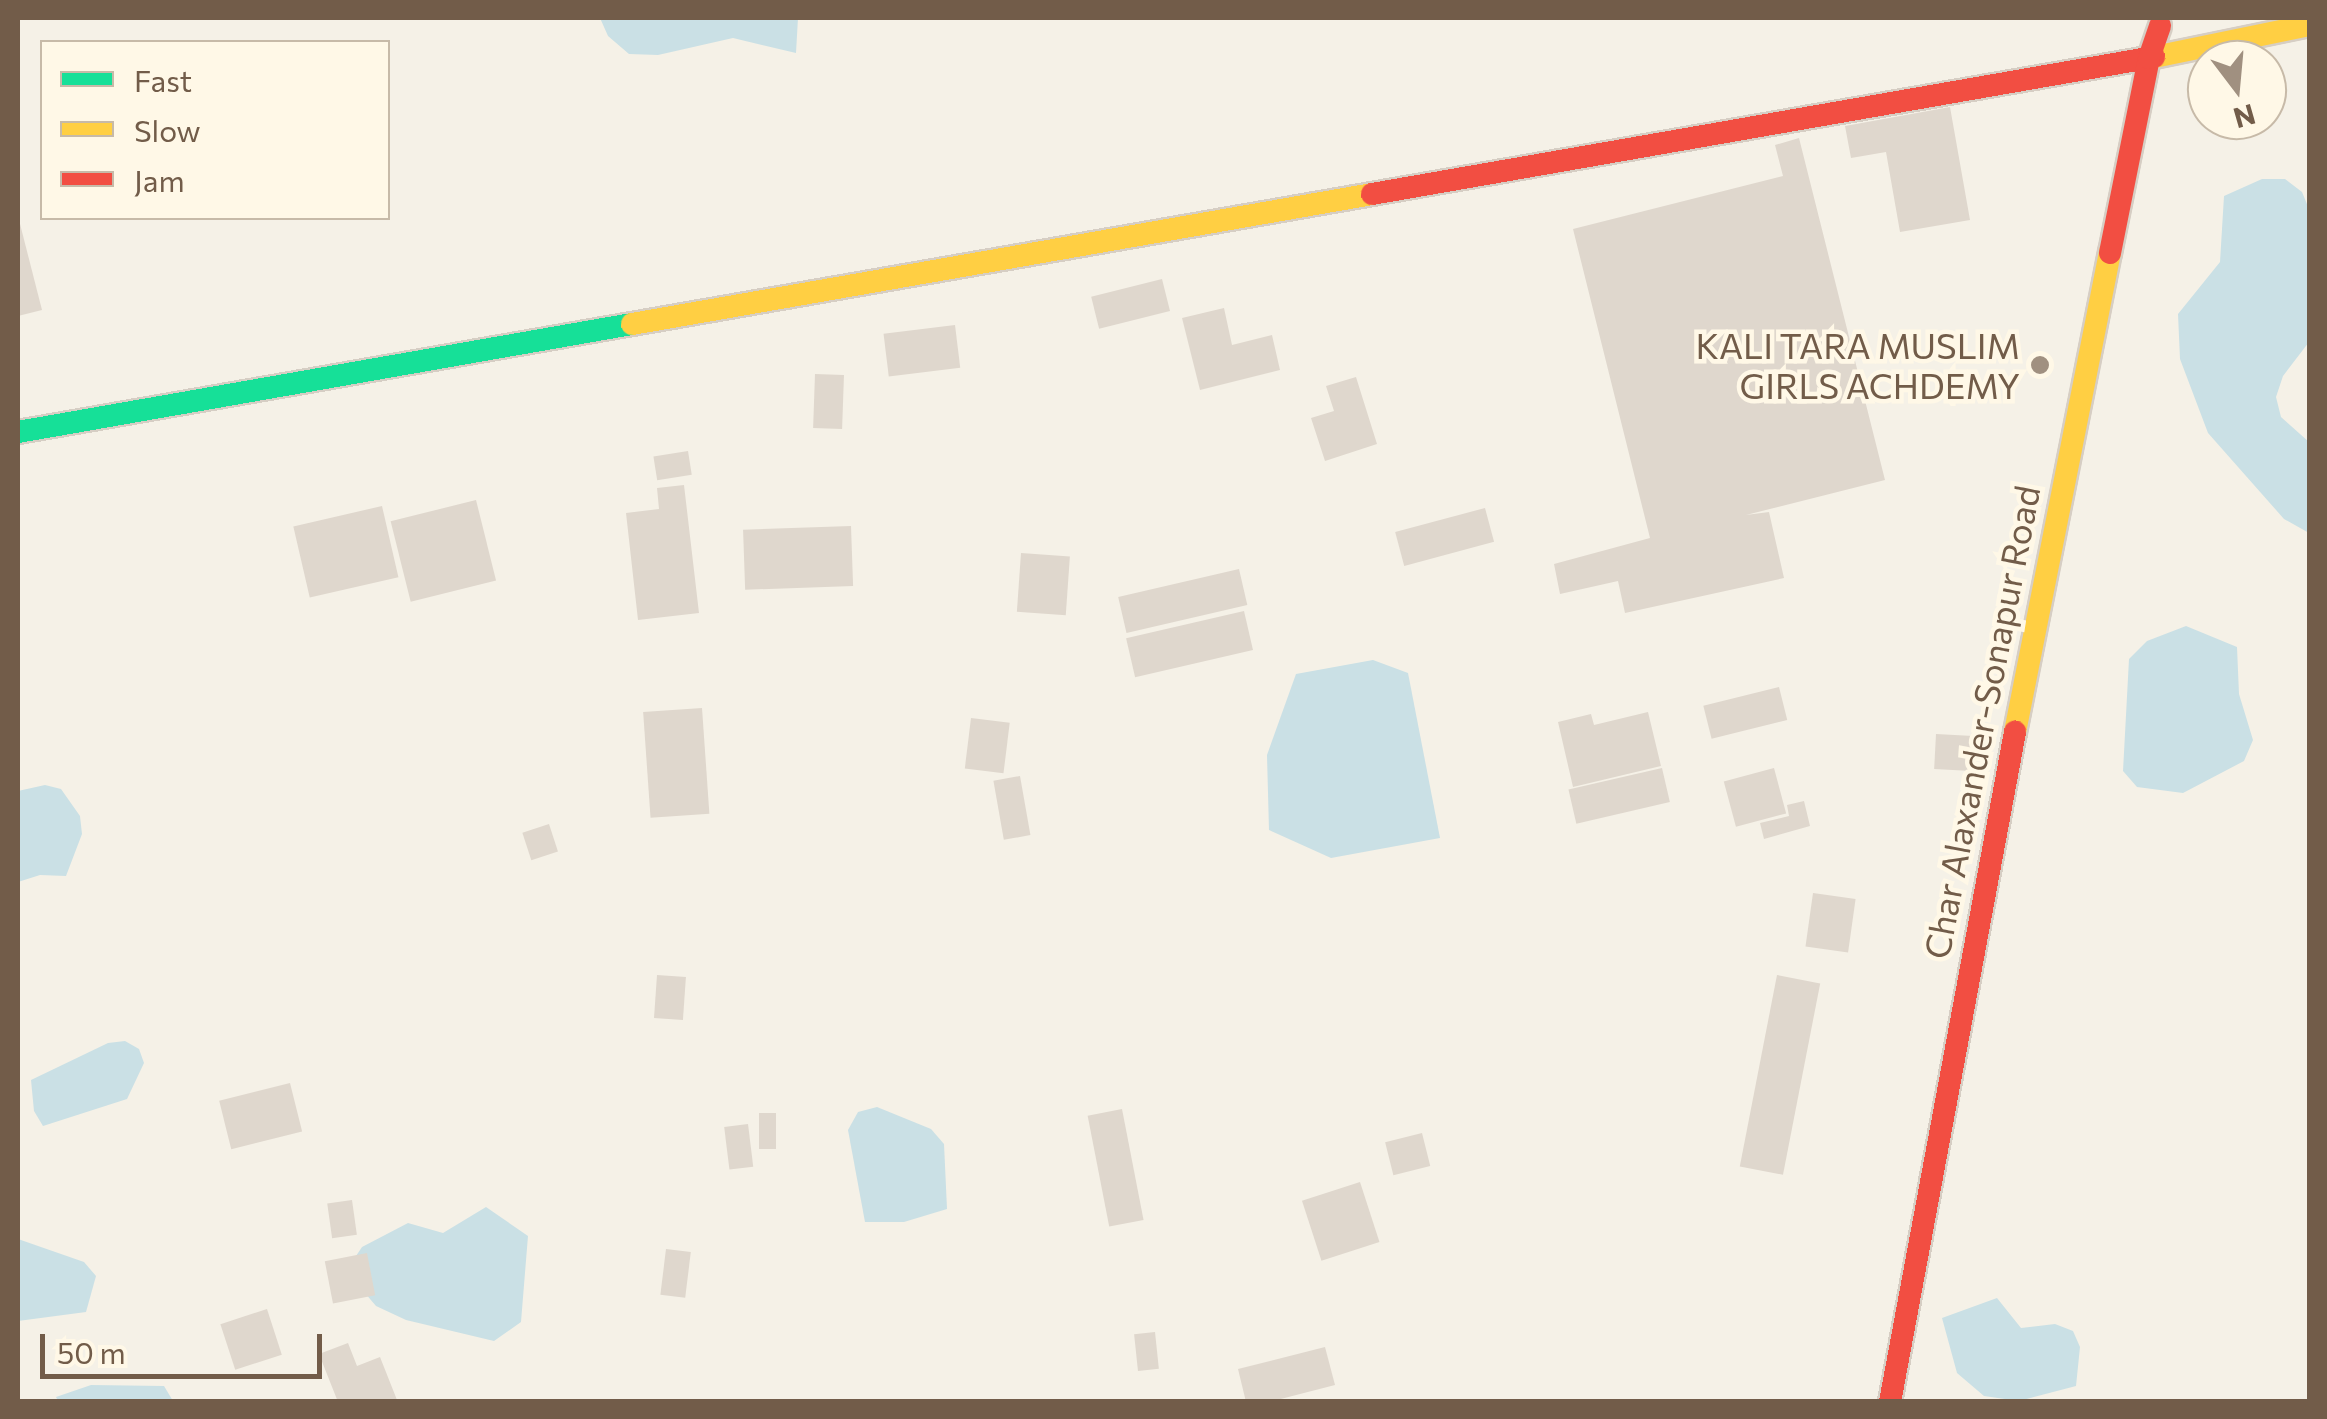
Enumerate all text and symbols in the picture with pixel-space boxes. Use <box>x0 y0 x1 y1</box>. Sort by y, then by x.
legend <box>40 40 390 220</box>
north arrow <box>2187 40 2287 140</box>
text: Fast <box>134 61 192 98</box>
text: N <box>2230 98 2259 136</box>
text: Slow <box>134 111 201 148</box>
text: Jam <box>134 161 185 198</box>
place label: KALI TARA MUSLIM GIRLS ACHDEMY <box>1695 324 2020 406</box>
marker: KALI TARA MUSLIM GIRLS ACHDEMY <box>2029 354 2051 376</box>
street label: Char Alaxander-Sonapur Road <box>1914 482 2048 962</box>
scale bar <box>45 1314 328 1376</box>
text: 50 m <box>57 1333 126 1370</box>

